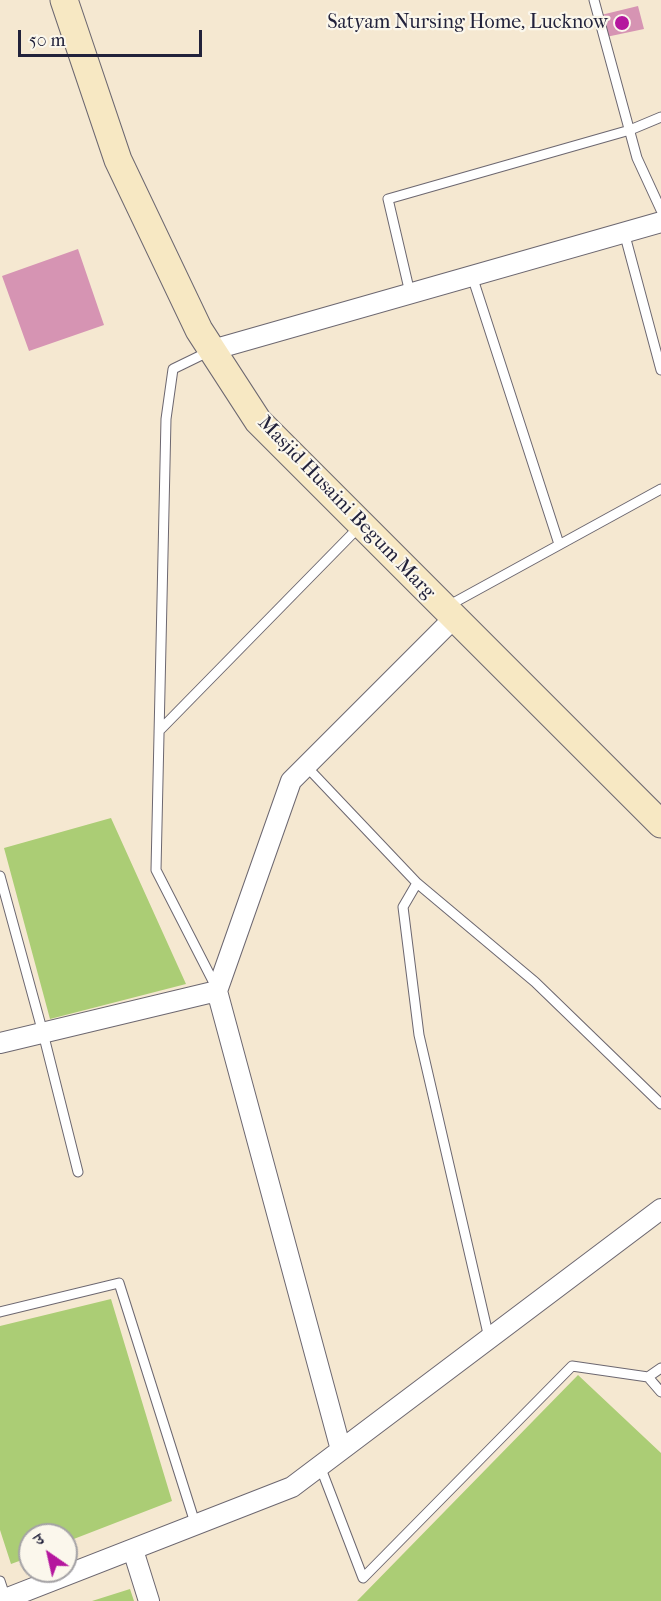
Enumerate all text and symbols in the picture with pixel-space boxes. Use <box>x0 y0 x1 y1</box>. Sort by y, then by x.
place label: Satyam Nursing Home, Lucknow <box>327 11 608 35</box>
marker: Satyam Nursing Home, Lucknow <box>613 14 631 32</box>
scale bar <box>21 18 206 56</box>
text: 50 m <box>29 30 65 51</box>
street label: Masjid Husaini Begum Marg <box>252 412 440 604</box>
north arrow <box>18 1523 78 1583</box>
text: उ <box>30 1529 47 1549</box>

